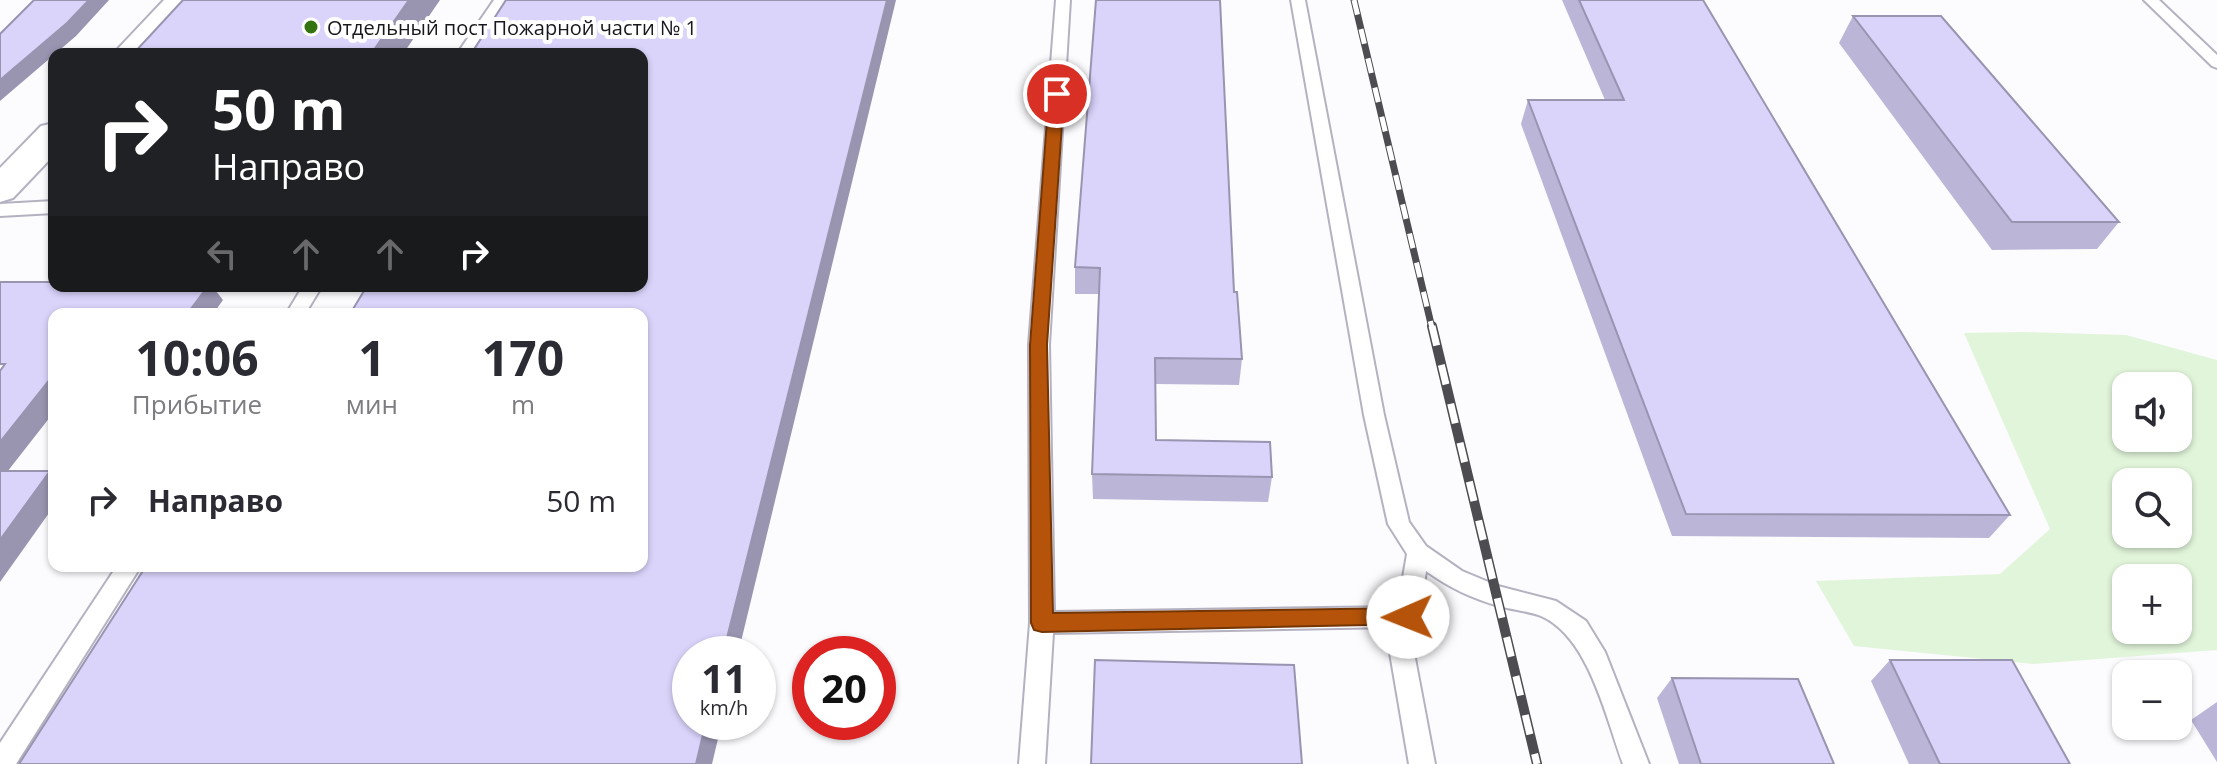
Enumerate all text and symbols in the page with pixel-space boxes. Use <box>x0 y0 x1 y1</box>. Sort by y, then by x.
place label: Отдельный пост Пожарной части № 1 <box>327 14 697 41</box>
marker: Отдельный пост Пожарной части № 1 <box>302 18 320 36</box>
pin <box>1023 60 1091 128</box>
text: 50 m <box>212 70 346 146</box>
icon: arrive <box>1035 72 1079 116</box>
icon: right <box>80 80 184 184</box>
text: Направо <box>212 142 365 191</box>
icon: left <box>200 232 244 276</box>
icon: ahead <box>284 232 328 276</box>
icon: ahead <box>368 232 412 276</box>
icon: right <box>452 232 496 276</box>
text: 10:06 <box>135 325 259 390</box>
text: 1 <box>358 325 386 390</box>
text: 170 <box>482 325 564 390</box>
map controls <box>2112 372 2192 740</box>
button: sound <box>2112 372 2192 452</box>
text: Прибытие <box>132 386 262 422</box>
text: мин <box>346 386 398 422</box>
text: m <box>511 386 535 422</box>
button: search <box>2112 468 2192 548</box>
icon: right <box>80 478 124 522</box>
text: Направо <box>148 480 283 521</box>
text: 50 m <box>546 480 616 521</box>
button: + <box>2112 564 2192 644</box>
position arrow <box>1366 575 1450 659</box>
speed limit sign: 20 <box>792 636 896 740</box>
text: 11 <box>701 650 747 705</box>
button: − <box>2112 660 2192 740</box>
text: km/h <box>700 694 748 721</box>

